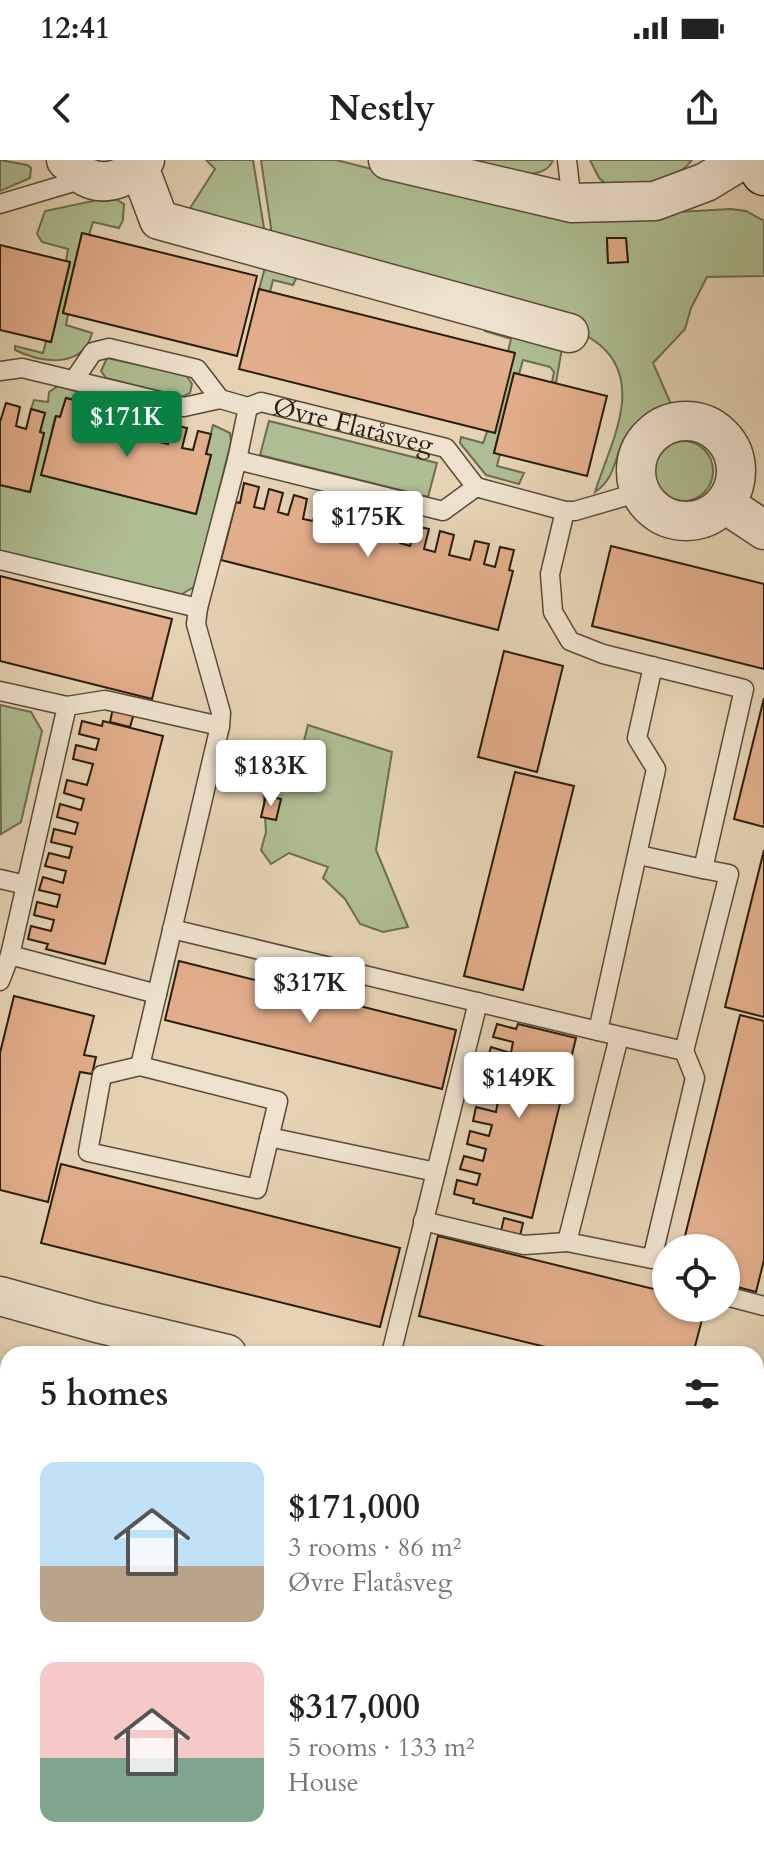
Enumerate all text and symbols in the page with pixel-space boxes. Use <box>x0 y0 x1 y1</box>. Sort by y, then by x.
text: 12:41 <box>40 8 110 49</box>
text: Nestly <box>329 84 435 133</box>
icon: back <box>40 86 84 130</box>
icon: share <box>680 86 724 130</box>
street label: Øvre Flatåsveg <box>269 388 438 462</box>
pin: $171K <box>71 391 183 459</box>
text: $171K <box>90 399 164 434</box>
pin: $175K <box>312 491 424 559</box>
text: $175K <box>331 499 405 534</box>
pin: $183K <box>215 740 327 808</box>
text: $183K <box>234 748 308 783</box>
pin: $317K <box>254 957 366 1025</box>
text: $317K <box>273 965 347 1000</box>
pin: $149K <box>463 1052 575 1120</box>
text: $149K <box>482 1060 556 1095</box>
map controls <box>652 1234 740 1322</box>
button: locate <box>652 1234 740 1322</box>
text: 5 homes <box>40 1371 168 1417</box>
icon: filters <box>680 1372 724 1416</box>
text: $171,000 <box>288 1484 420 1530</box>
icon: home <box>104 1494 200 1590</box>
text: 3 rooms · 86 m² <box>288 1530 461 1565</box>
text: Øvre Flatåsveg <box>288 1565 452 1600</box>
text: $317,000 <box>288 1684 420 1730</box>
icon: home <box>104 1694 200 1790</box>
text: 5 rooms · 133 m² <box>288 1730 475 1765</box>
text: House <box>288 1765 359 1800</box>

